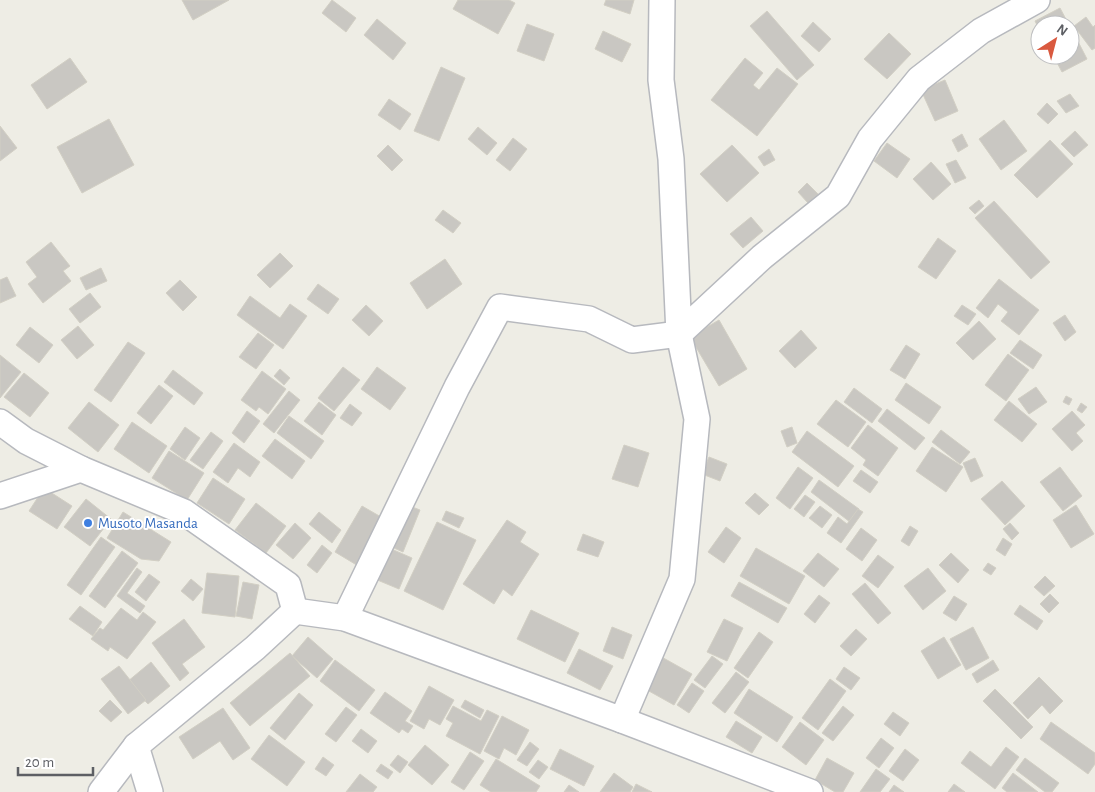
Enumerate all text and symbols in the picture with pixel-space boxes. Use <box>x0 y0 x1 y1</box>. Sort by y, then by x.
north arrow <box>1030 15 1080 65</box>
text: N <box>1054 22 1070 39</box>
place label: Musoto Masanda <box>98 516 198 531</box>
marker: Musoto Masanda <box>82 517 94 529</box>
scale bar <box>18 744 92 776</box>
text: 20 m <box>25 755 54 770</box>

